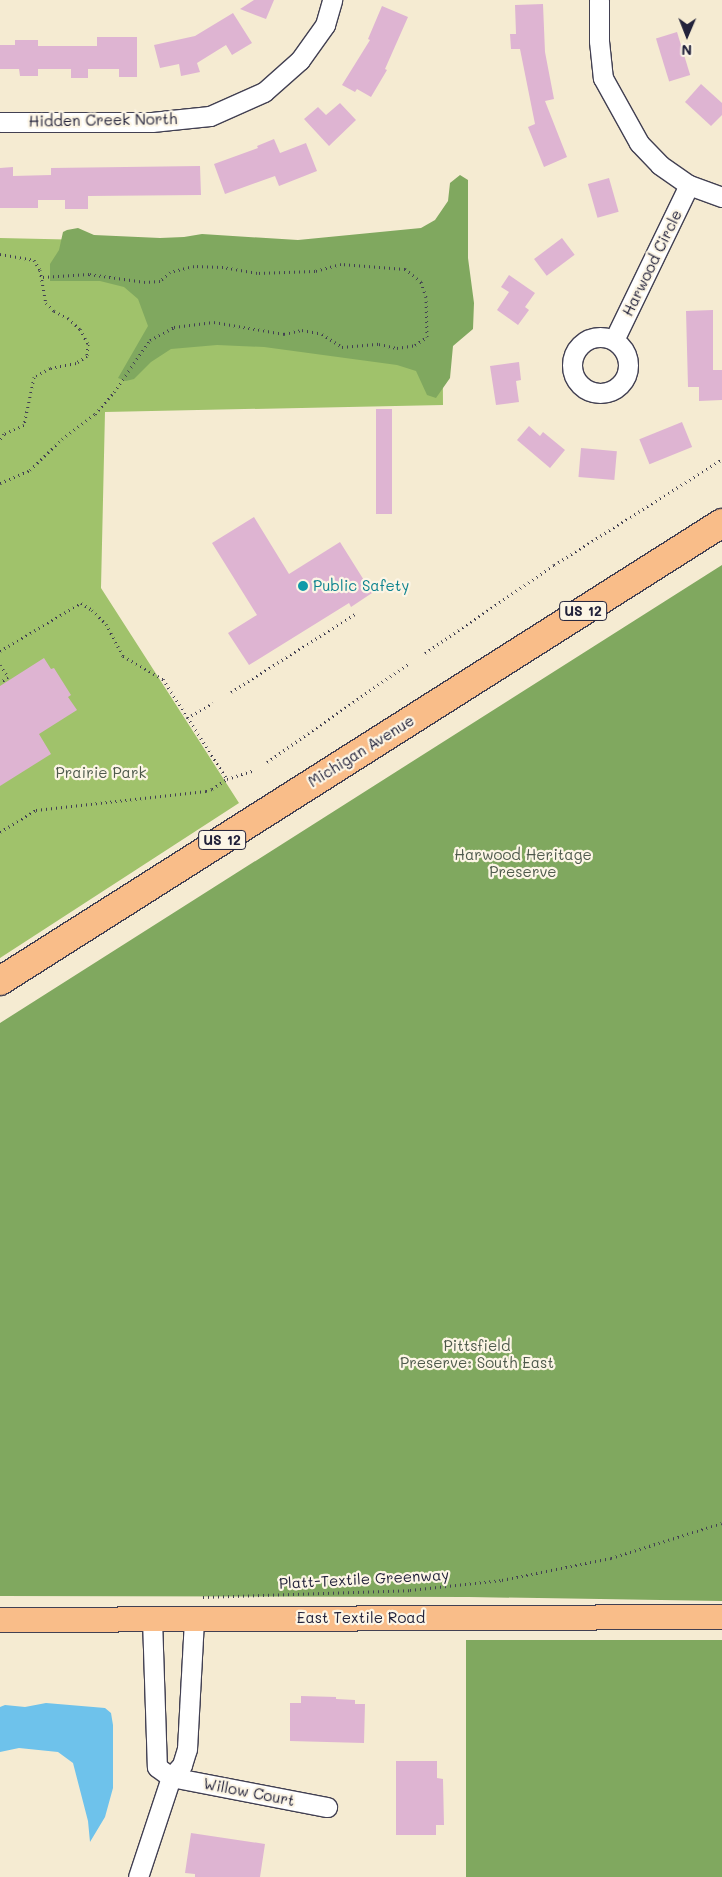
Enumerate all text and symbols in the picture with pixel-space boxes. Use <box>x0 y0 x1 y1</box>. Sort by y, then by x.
north arrow <box>662 10 712 60</box>
text: N <box>681 41 692 60</box>
street label: Hidden Creek North <box>28 110 178 130</box>
street label: Harwood Circle <box>618 207 686 319</box>
place label: Public Safety <box>313 577 409 595</box>
marker: Public Safety <box>297 580 309 592</box>
road number: US 12 <box>558 600 608 622</box>
street label: Michigan Avenue <box>305 711 417 791</box>
park label: Prairie Park <box>56 764 146 782</box>
road number: US 12 <box>197 828 247 852</box>
park label: Harwood Heritage Preserve <box>454 845 592 880</box>
park label: Pittsfield Preserve: South East <box>400 1336 554 1371</box>
street label: Platt-Textile Greenway <box>278 1566 450 1592</box>
street label: East Textile Road <box>297 1609 425 1627</box>
street label: Willow Court <box>202 1774 296 1810</box>

